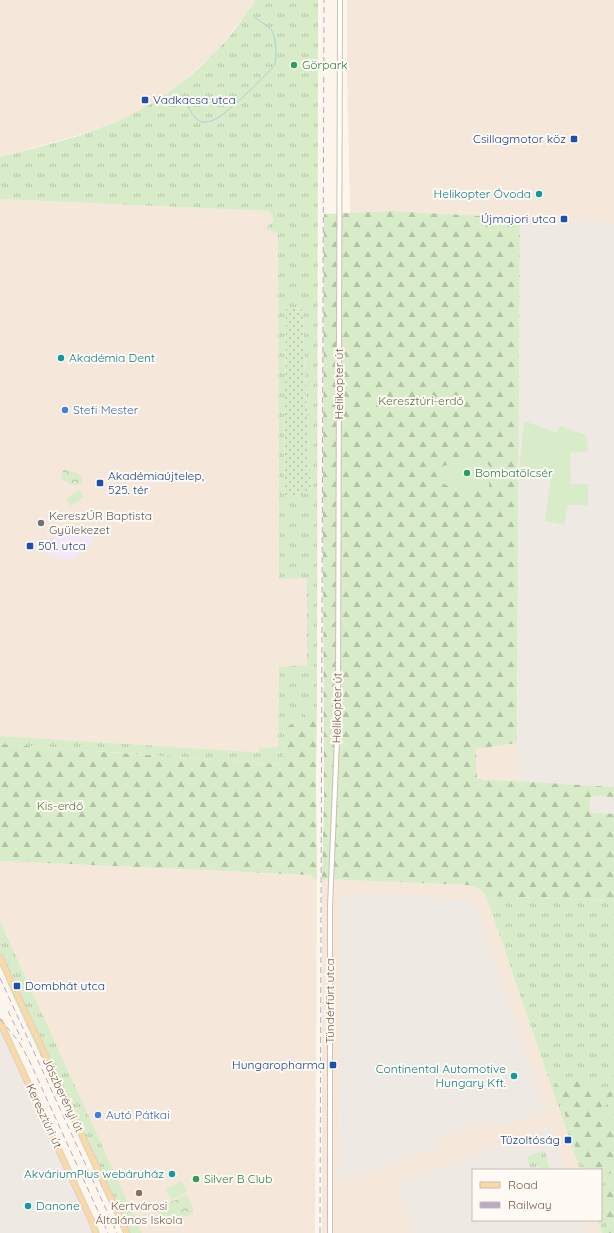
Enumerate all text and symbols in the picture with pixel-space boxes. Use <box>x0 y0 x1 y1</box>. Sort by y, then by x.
place label: Görpark <box>302 57 348 72</box>
marker: Görpark <box>289 60 299 70</box>
place label: Vadkacsa utca <box>153 92 236 107</box>
marker: Vadkacsa utca <box>140 95 150 105</box>
place label: Csillagmotor köz <box>473 131 566 146</box>
marker: Csillagmotor köz <box>569 134 579 144</box>
place label: Helikopter Óvoda <box>434 186 531 201</box>
marker: Helikopter Óvoda <box>534 189 544 199</box>
place label: Újmajori utca <box>481 211 556 226</box>
marker: Újmajori utca <box>559 214 569 224</box>
street label: Helikopter út <box>331 348 346 420</box>
place label: Akadémia Dent <box>69 350 155 365</box>
marker: Akadémia Dent <box>56 353 66 363</box>
park label: Keresztúri-erdő <box>378 393 464 408</box>
place label: Stefi Mester <box>73 402 139 417</box>
marker: Stefi Mester <box>60 405 70 415</box>
place label: Bombatölcsér <box>475 465 553 480</box>
place label: Akadémiaújtelep, 525. tér <box>108 468 204 497</box>
marker: Bombatölcsér <box>462 468 472 478</box>
marker: Akadémiaújtelep, 525. tér <box>95 478 105 488</box>
place label: KereszÚR Baptista Gyülekezet <box>49 508 152 537</box>
marker: KereszÚR Baptista Gyülekezet <box>36 518 46 528</box>
place label: 501. utca <box>38 538 86 553</box>
marker: 501. utca <box>25 541 35 551</box>
street label: Helikopter út <box>328 672 345 744</box>
park label: Kis-erdő <box>37 798 83 813</box>
street label: Tündérfürt utca <box>322 958 337 1044</box>
place label: Dombhát utca <box>25 978 105 993</box>
marker: Dombhát utca <box>12 981 22 991</box>
street label: Jászberényi út <box>40 1055 87 1135</box>
place label: Hungaropharma <box>232 1057 325 1072</box>
marker: Hungaropharma <box>328 1060 338 1070</box>
place label: Continental Automotive Hungary Kft. <box>376 1061 506 1090</box>
marker: Continental Automotive Hungary Kft. <box>509 1071 519 1081</box>
street label: Keresztúri út <box>23 1081 66 1150</box>
place label: Autó Pátkai <box>106 1107 170 1122</box>
marker: Autó Pátkai <box>93 1110 103 1120</box>
place label: Tűzoltóság <box>500 1132 560 1147</box>
marker: Tűzoltóság <box>563 1135 573 1145</box>
place label: AkváriumPlus webáruház <box>24 1166 164 1181</box>
marker: AkváriumPlus webáruház <box>167 1169 177 1179</box>
legend <box>472 1169 602 1221</box>
place label: Silver B Club <box>204 1171 272 1186</box>
marker: Silver B Club <box>191 1174 201 1184</box>
text: Road <box>508 1177 538 1192</box>
marker: Kertvárosi Általános Iskola <box>134 1188 144 1198</box>
text: Railway <box>508 1197 552 1212</box>
place label: Danone <box>36 1198 80 1213</box>
place label: Kertvárosi Általános Iskola <box>95 1198 183 1227</box>
marker: Danone <box>23 1201 33 1211</box>

